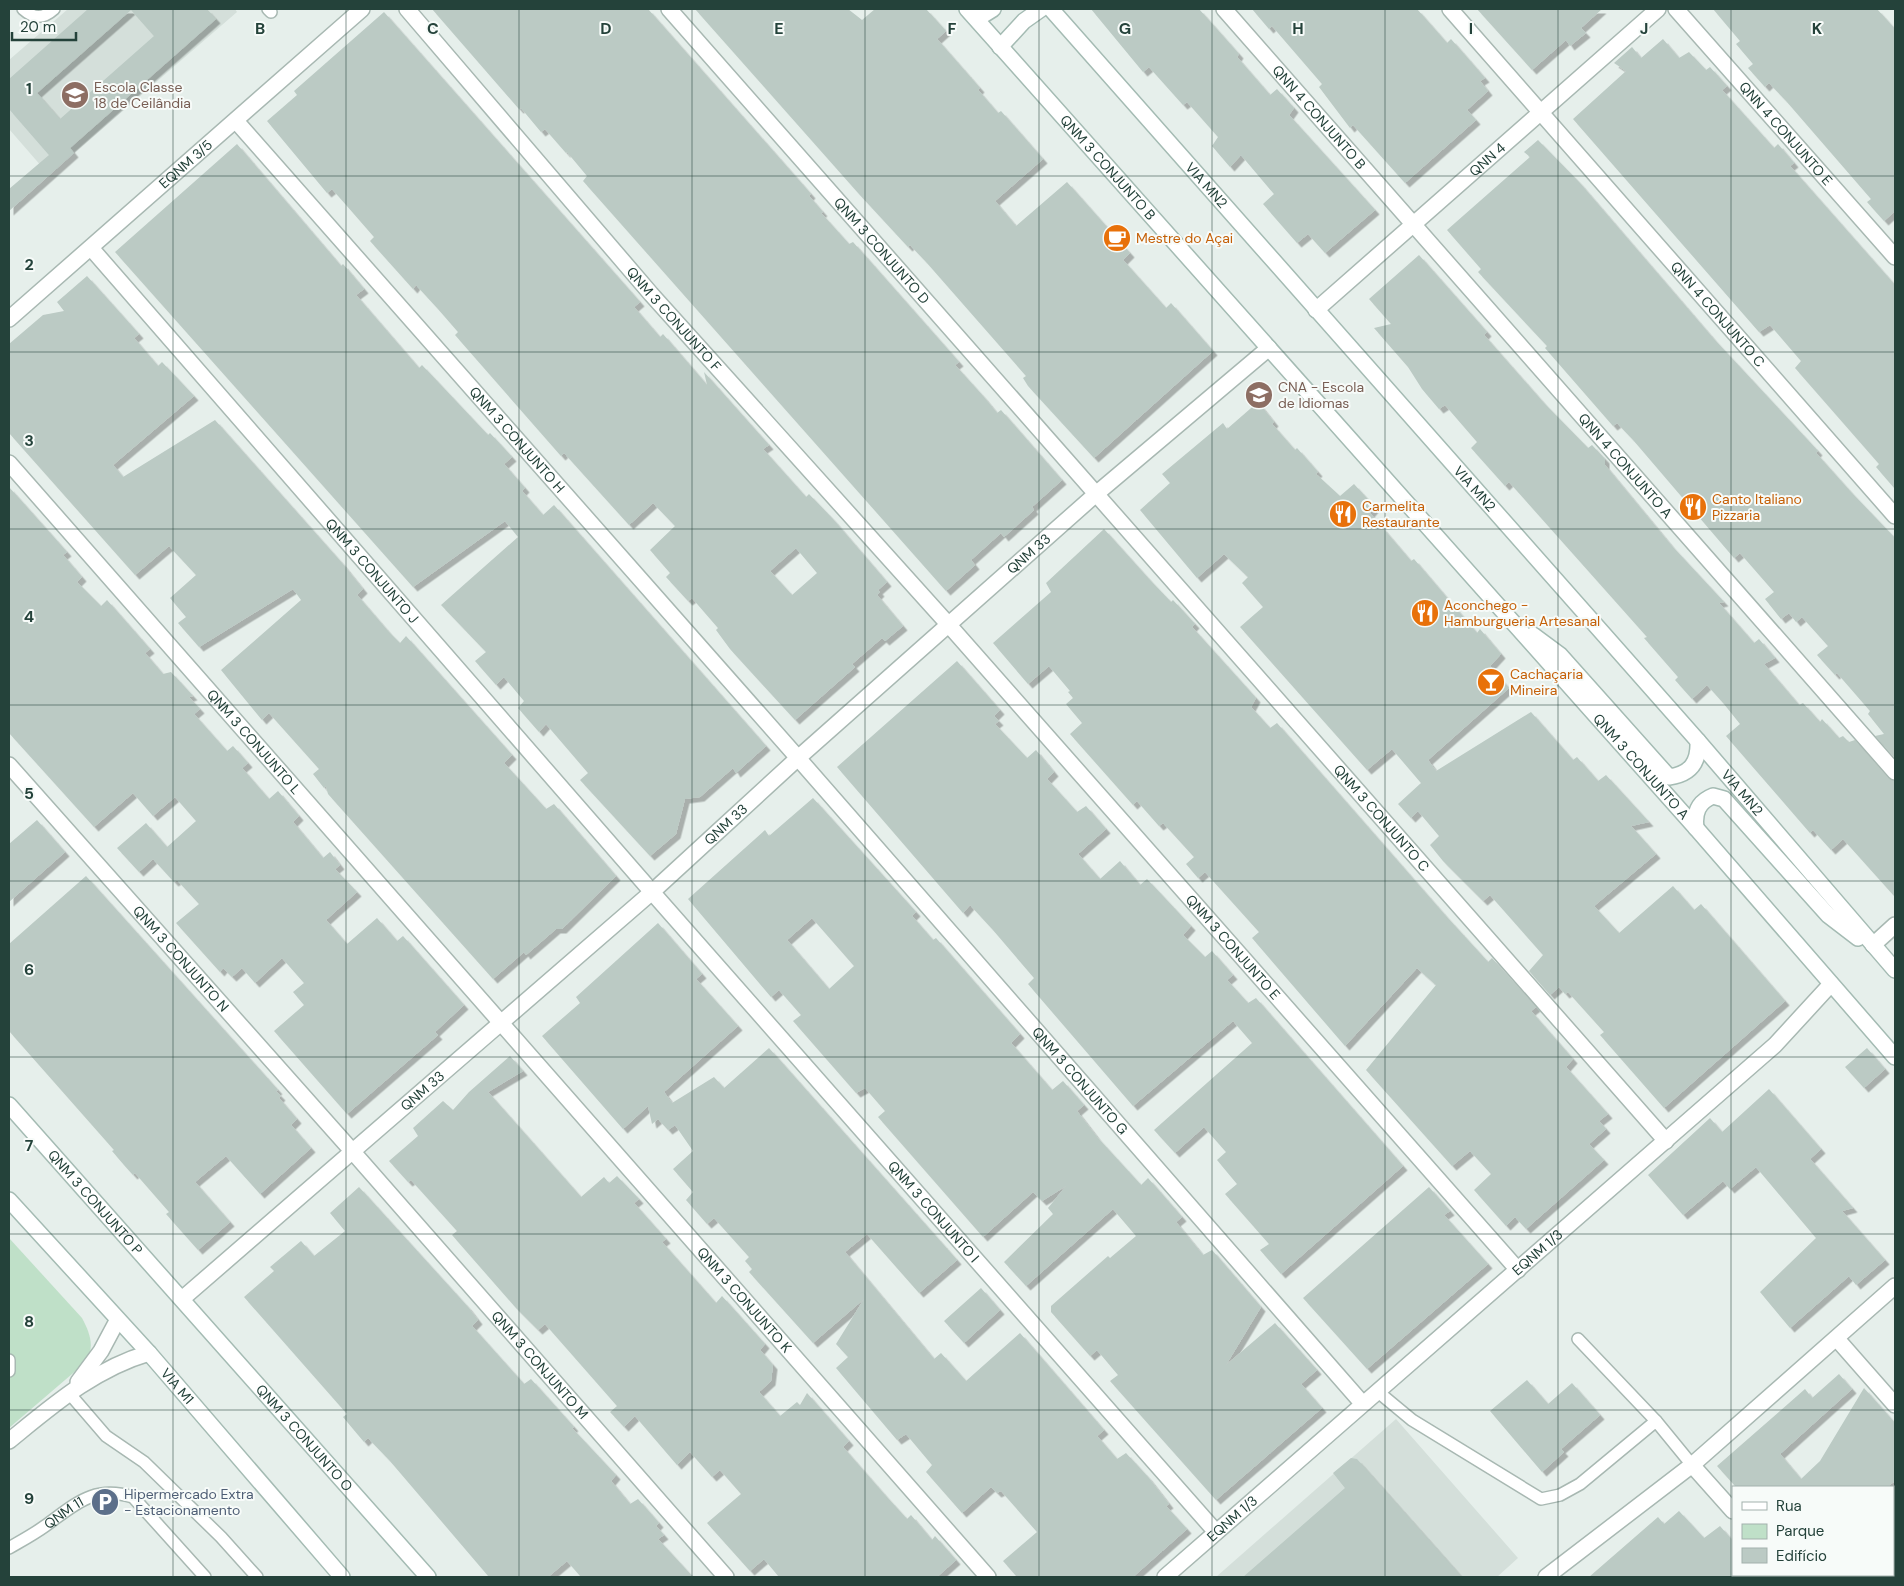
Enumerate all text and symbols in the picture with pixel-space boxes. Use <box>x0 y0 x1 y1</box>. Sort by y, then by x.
scale bar <box>12 10 76 42</box>
text: 20 m <box>20 17 56 37</box>
text: B <box>255 18 265 39</box>
text: C <box>427 18 439 39</box>
text: D <box>600 18 612 39</box>
text: E <box>774 18 784 39</box>
text: F <box>948 18 957 39</box>
text: G <box>1119 18 1131 39</box>
text: H <box>1292 18 1304 39</box>
text: I <box>1469 18 1473 39</box>
text: J <box>1640 18 1648 39</box>
text: K <box>1812 18 1823 39</box>
street label: QNN 4 CONJUNTO B <box>1268 61 1370 173</box>
text: 1 <box>26 78 32 99</box>
place label: Escola Classe 18 de Ceilândia <box>94 78 191 112</box>
street label: QNN 4 CONJUNTO E <box>1735 78 1837 189</box>
school or university icon: Escola Classe 18 de Ceilândia <box>60 80 90 110</box>
street label: QNM 3 CONJUNTO B <box>1056 111 1160 224</box>
street label: EQNM 3/5 <box>155 136 216 192</box>
street label: QNN 4 <box>1465 138 1509 180</box>
street label: VIA MN2 <box>1182 158 1232 212</box>
street label: QNM 3 CONJUNTO D <box>830 194 934 308</box>
cafe icon: Mestre do Açai <box>1102 223 1132 253</box>
place label: Mestre do Açai <box>1136 229 1233 247</box>
text: 2 <box>24 254 34 275</box>
street label: QNN 4 CONJUNTO C <box>1667 258 1769 371</box>
street label: QNM 3 CONJUNTO F <box>623 263 725 375</box>
place label: CNA - Escola de Idiomas <box>1278 378 1364 412</box>
school or university icon: CNA - Escola de Idiomas <box>1244 380 1274 410</box>
street label: QNM 3 CONJUNTO H <box>465 383 569 497</box>
street label: QNN 4 CONJUNTO A <box>1575 409 1676 522</box>
text: 3 <box>24 430 34 451</box>
street label: VIA MN2 <box>1450 462 1500 515</box>
place label: Canto Italiano Pizzaria <box>1712 490 1802 524</box>
restaurant icon: Canto Italiano Pizzaria <box>1678 492 1708 522</box>
place label: Carmelita Restaurante <box>1362 497 1440 531</box>
restaurant icon: Carmelita Restaurante <box>1328 499 1358 529</box>
street label: QNM 3 CONJUNTO J <box>322 514 423 627</box>
street label: QNM 33 <box>1003 530 1054 578</box>
place label: Aconchego - Hamburgueria Artesanal <box>1444 596 1600 630</box>
restaurant icon: Aconchego - Hamburgueria Artesanal <box>1410 598 1440 628</box>
text: 4 <box>24 606 34 627</box>
place label: Cachaçaria Mineira <box>1510 665 1583 699</box>
bar icon: Cachaçaria Mineira <box>1476 667 1506 697</box>
street label: QNM 3 CONJUNTO L <box>203 685 305 798</box>
street label: QNM 3 CONJUNTO A <box>1589 710 1693 823</box>
street label: QNM 3 CONJUNTO C <box>1330 761 1433 875</box>
street label: VIA MN2 <box>1718 766 1767 819</box>
text: 5 <box>24 783 34 804</box>
street label: QNM 33 <box>700 800 751 849</box>
street label: QNM 3 CONJUNTO E <box>1182 891 1284 1003</box>
street label: QNM 3 CONJUNTO N <box>129 902 233 1015</box>
text: 6 <box>24 959 34 980</box>
street label: QNM 3 CONJUNTO G <box>1028 1023 1132 1138</box>
street label: QNM 33 <box>397 1067 448 1115</box>
text: 7 <box>25 1135 34 1156</box>
street label: QNM 3 CONJUNTO P <box>44 1146 147 1259</box>
street label: QNM 3 CONJUNTO I <box>884 1157 983 1266</box>
street label: EQNM 1/3 <box>1508 1225 1566 1279</box>
street label: QNM 3 CONJUNTO K <box>693 1243 796 1356</box>
street label: QNM 3 CONJUNTO M <box>487 1307 592 1423</box>
text: 8 <box>24 1311 34 1332</box>
street label: VIA M1 <box>157 1364 198 1408</box>
street label: QNM 3 CONJUNTO O <box>252 1380 357 1495</box>
place label: Hipermercado Extra - Estacionamento <box>124 1485 254 1519</box>
legend <box>1732 1486 1894 1576</box>
parking icon: Hipermercado Extra - Estacionamento <box>90 1487 120 1517</box>
text: 9 <box>24 1488 34 1509</box>
street label: EQNM 1/3 <box>1203 1491 1261 1546</box>
street label: QNM 11 <box>40 1492 87 1533</box>
text: Rua <box>1776 1496 1802 1516</box>
text: Parque <box>1776 1521 1824 1541</box>
text: Edifício <box>1776 1546 1827 1566</box>

